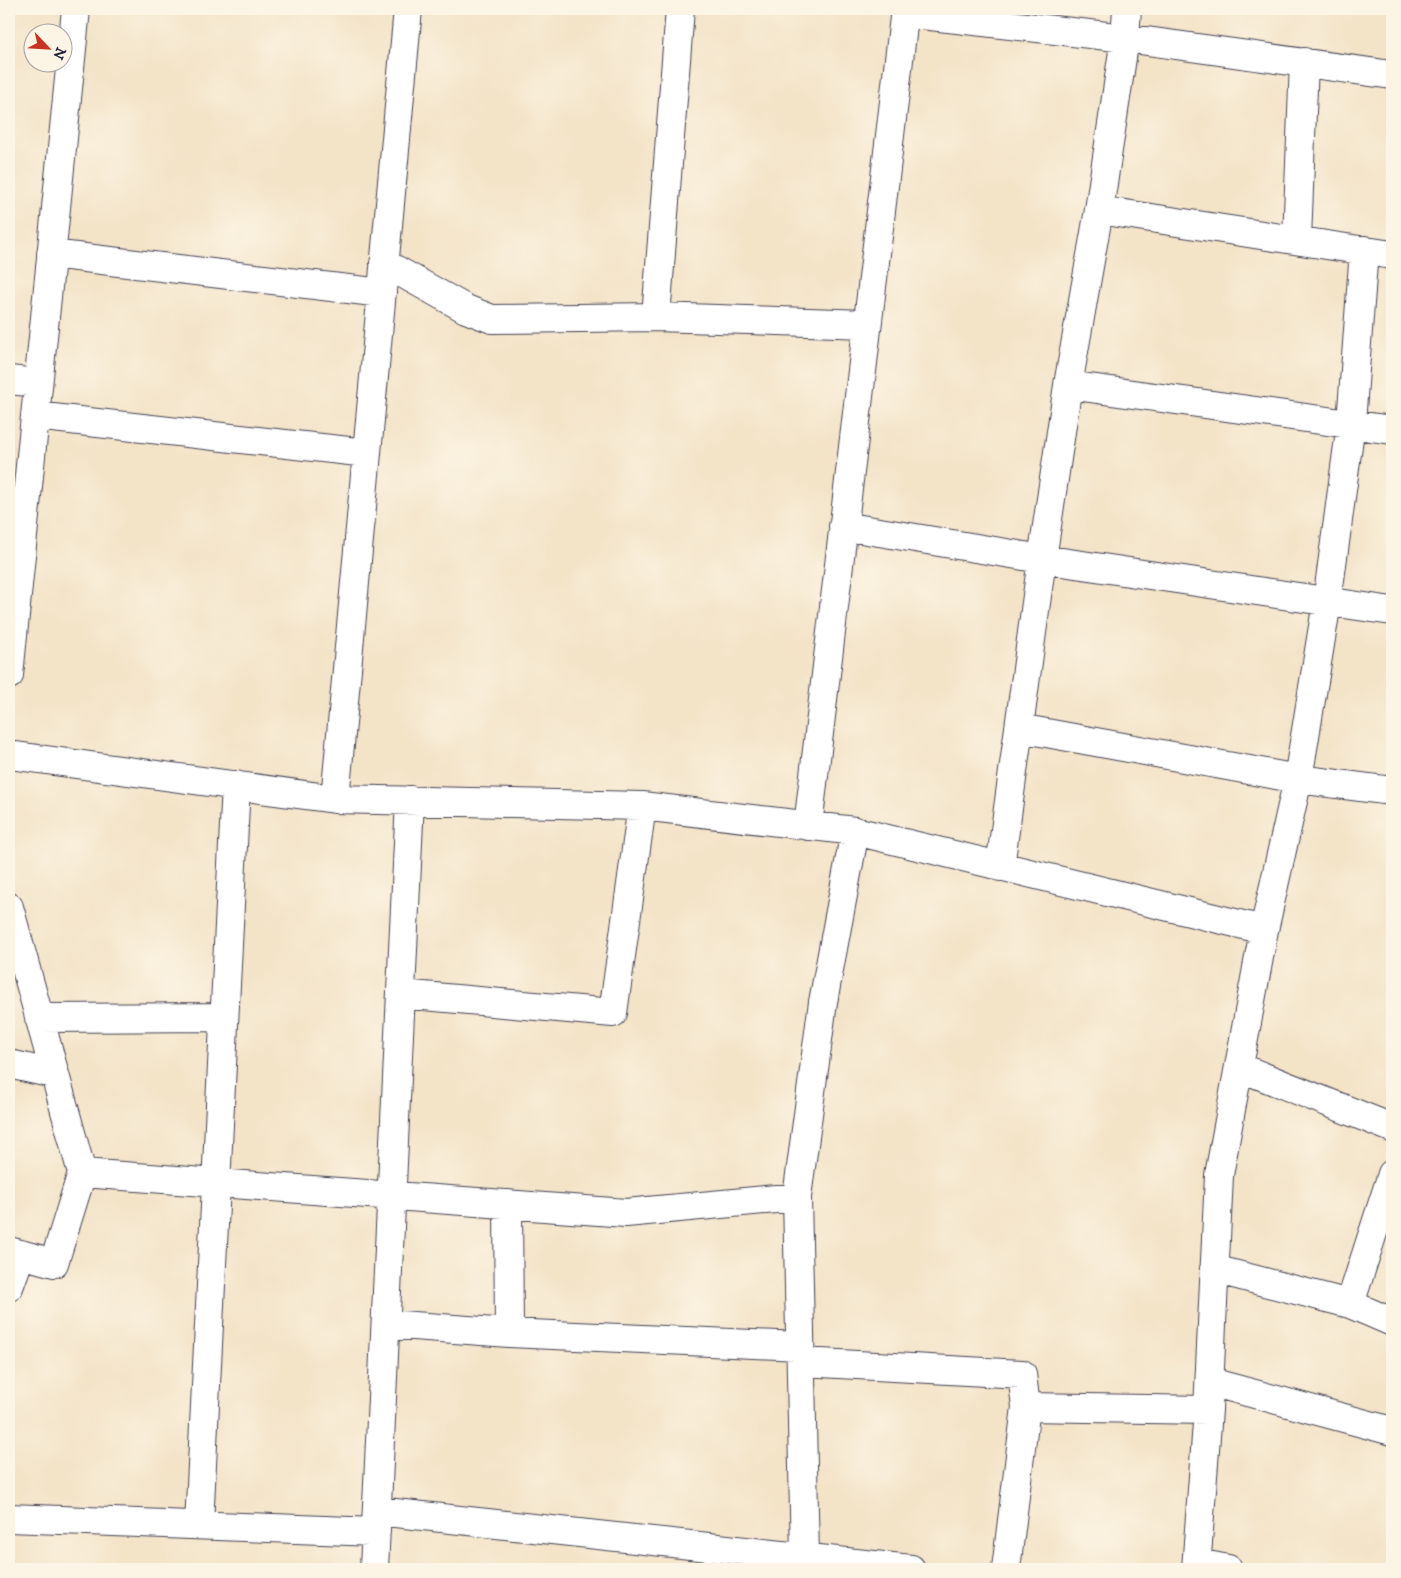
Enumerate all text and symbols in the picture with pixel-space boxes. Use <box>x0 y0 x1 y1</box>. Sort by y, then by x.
north arrow <box>22 22 72 72</box>
text: N <box>48 44 69 63</box>

